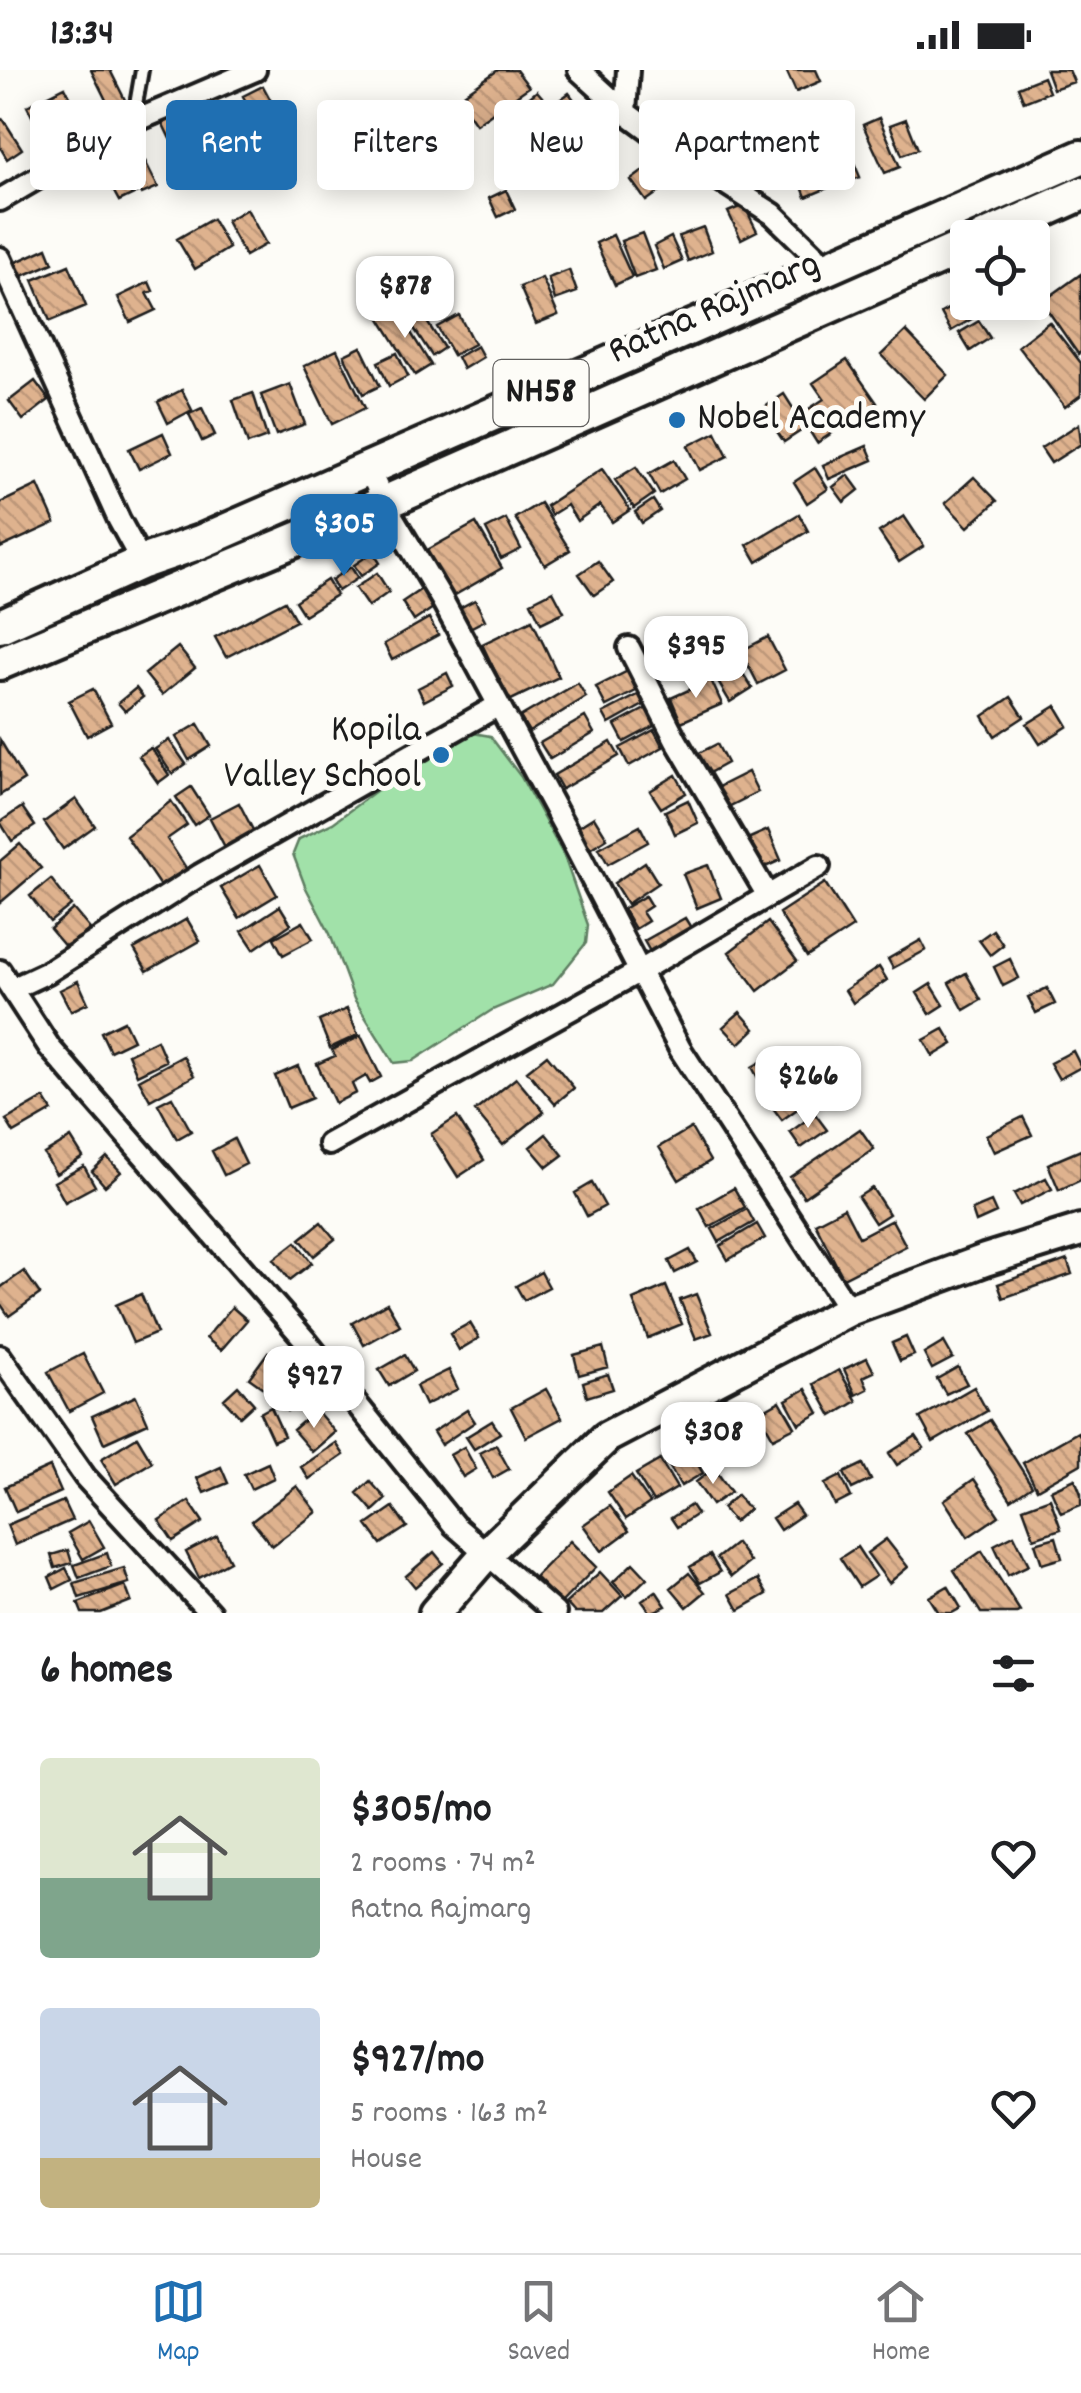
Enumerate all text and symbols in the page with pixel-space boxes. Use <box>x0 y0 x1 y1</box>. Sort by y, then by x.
text: 13:34 <box>50 8 114 63</box>
chip: Buy <box>30 100 146 190</box>
chip: Rent <box>166 100 297 190</box>
chip: Filters <box>317 100 474 190</box>
chip: New <box>494 100 619 190</box>
chip: Apartment <box>639 100 855 190</box>
map controls <box>950 220 1050 320</box>
button: locate <box>950 220 1050 320</box>
street label: Ratna Rajmarg <box>600 238 830 382</box>
pin: $878 <box>346 256 464 341</box>
text: $878 <box>378 265 432 311</box>
road number: NH58 <box>494 360 588 426</box>
place label: Nobel Academy <box>697 392 926 449</box>
marker: Nobel Academy <box>666 409 688 431</box>
pin: $305 <box>285 494 403 579</box>
text: $305 <box>313 503 375 549</box>
pin: $395 <box>637 616 755 701</box>
text: $395 <box>666 625 726 671</box>
place label: Kopila Valley School <box>224 704 422 807</box>
marker: Kopila Valley School <box>430 744 452 766</box>
pin: $266 <box>749 1046 867 1131</box>
text: $266 <box>777 1055 839 1101</box>
pin: $927 <box>255 1346 373 1431</box>
text: $927 <box>285 1355 343 1401</box>
pin: $308 <box>654 1402 772 1487</box>
text: $308 <box>683 1411 743 1457</box>
text: 6 homes <box>40 1643 173 1703</box>
icon: filters <box>986 1646 1041 1701</box>
text: $305/mo <box>350 1782 492 1842</box>
icon: home <box>120 1798 240 1918</box>
icon: heart <box>986 1831 1041 1886</box>
text: 2 rooms · 74 m² <box>350 1842 536 1888</box>
text: Ratna Rajmarg <box>350 1888 531 1934</box>
text: $927/mo <box>350 2032 484 2092</box>
icon: home <box>120 2048 240 2168</box>
icon: heart <box>986 2081 1041 2136</box>
text: 5 rooms · 163 m² <box>350 2092 548 2138</box>
text: House <box>350 2138 422 2184</box>
tab: Map <box>151 2274 206 2374</box>
tab: Saved <box>508 2274 570 2374</box>
tab: Home <box>872 2274 930 2374</box>

